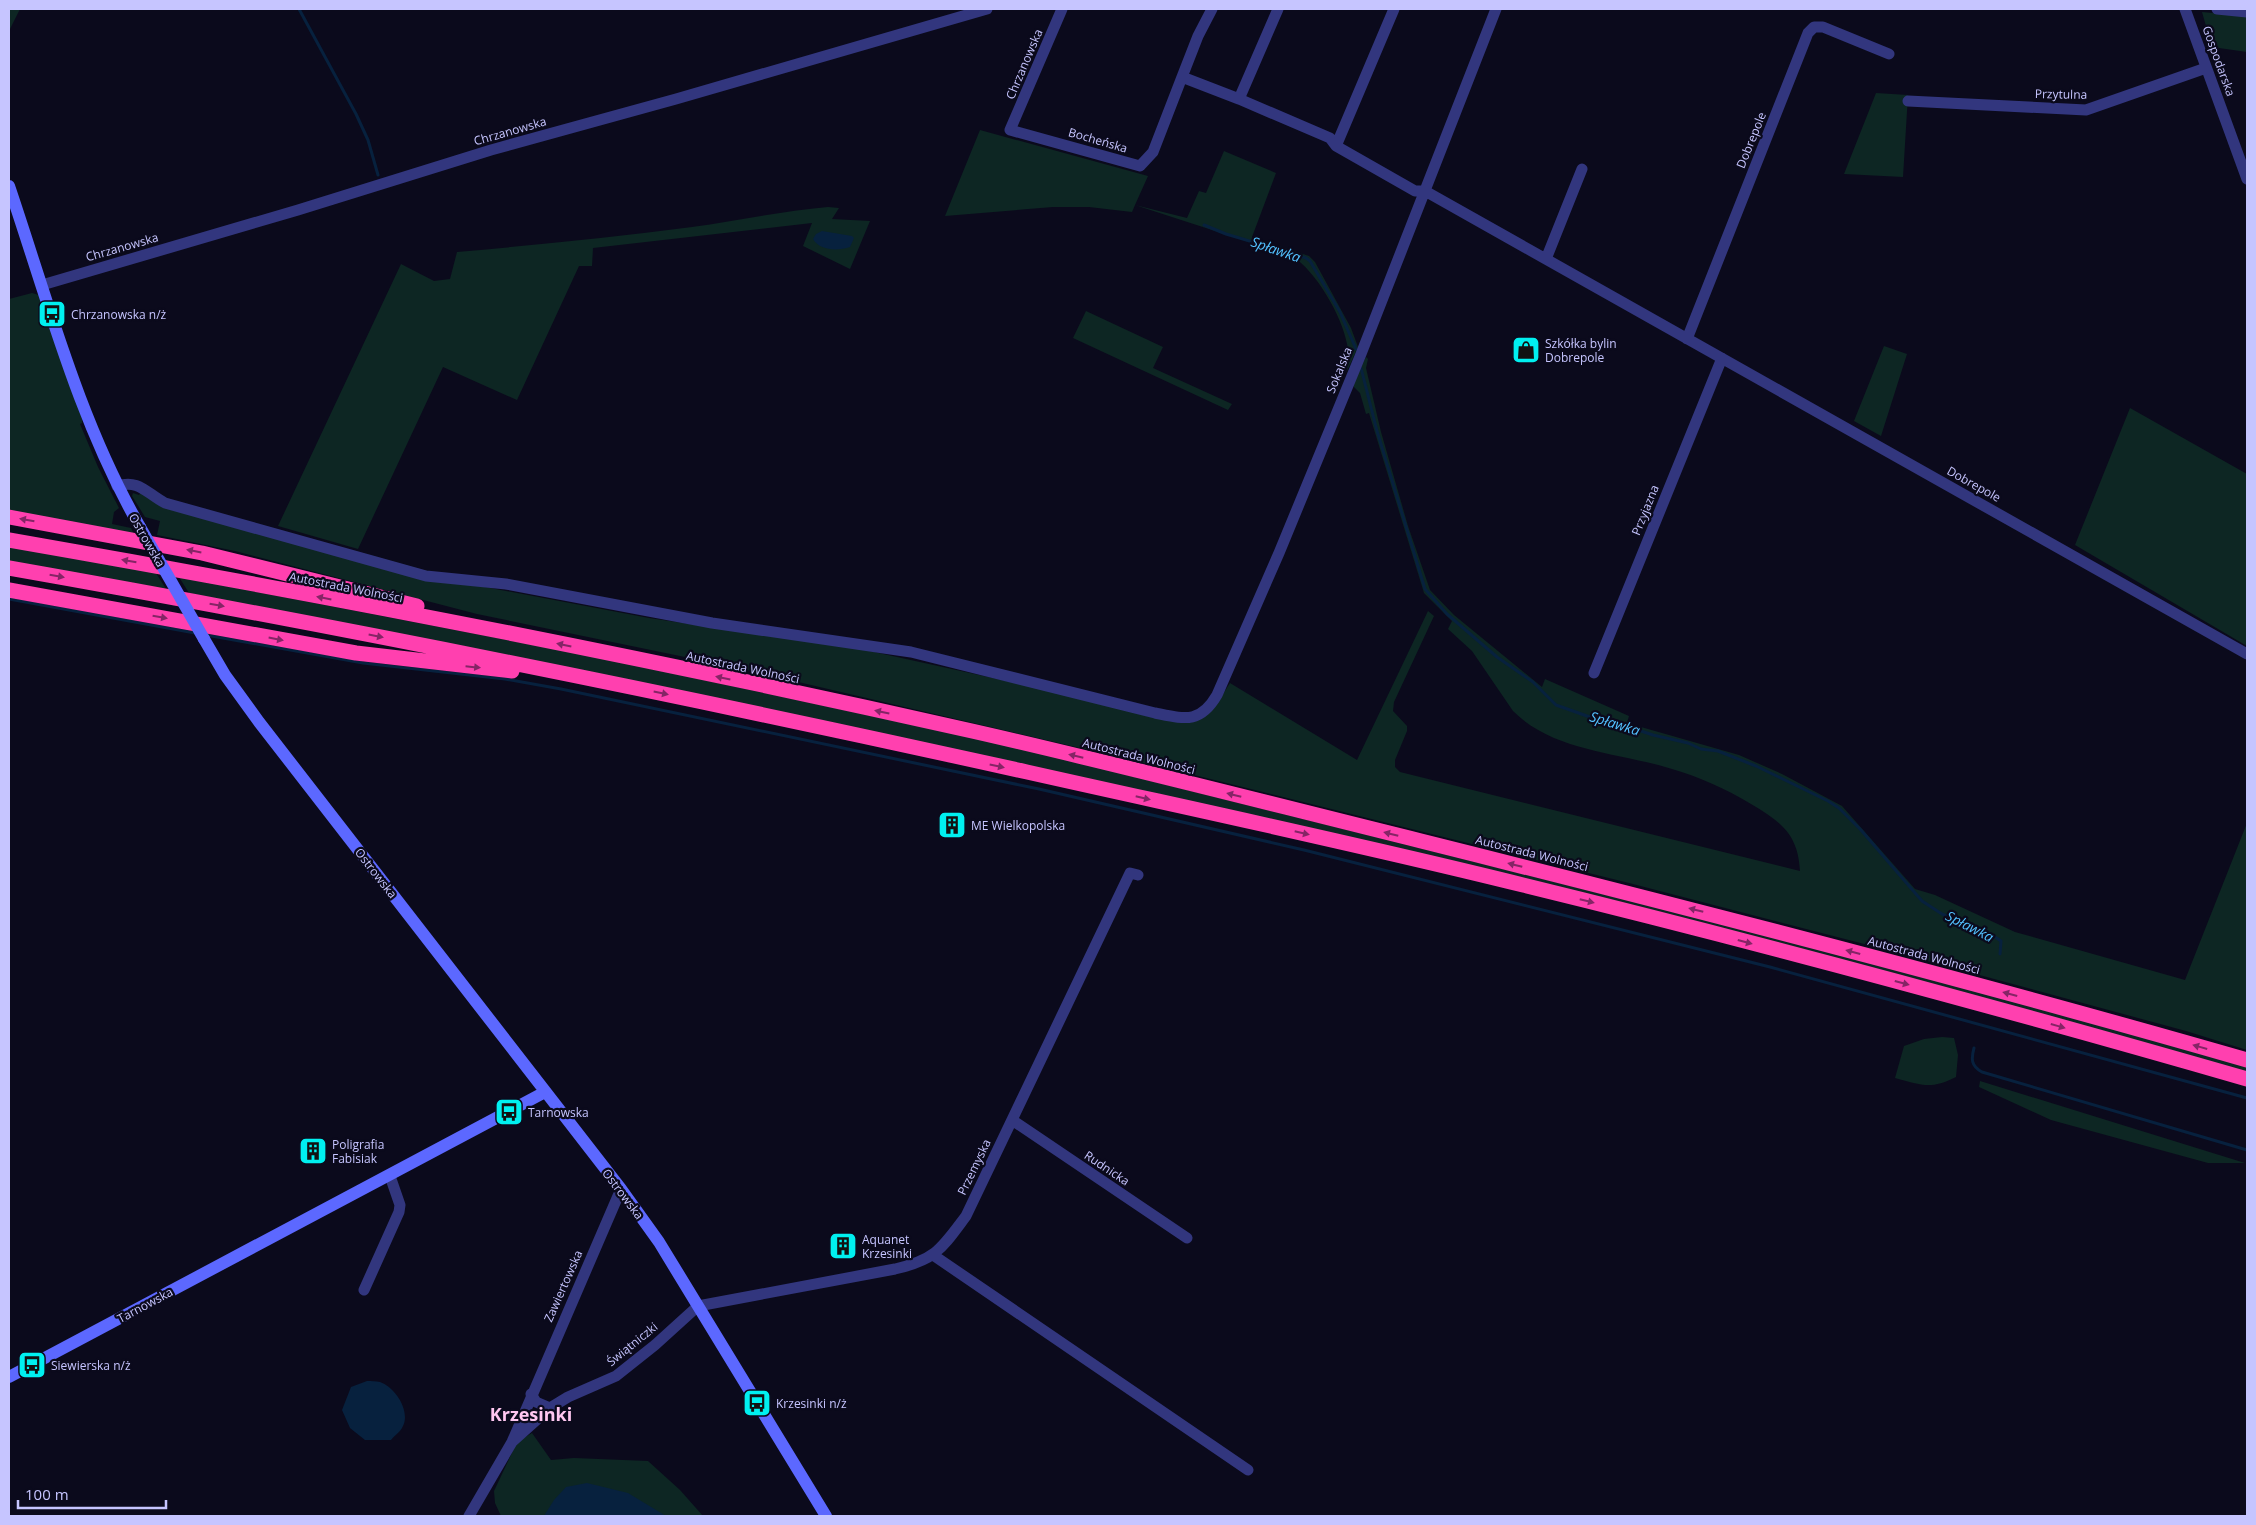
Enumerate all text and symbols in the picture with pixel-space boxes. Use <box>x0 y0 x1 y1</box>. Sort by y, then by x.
street label: Gospodarska <box>2198 23 2240 99</box>
street label: Chrzanowska <box>1002 26 1046 102</box>
street label: Przytulna <box>2035 85 2087 103</box>
street label: Dobrepole <box>1732 109 1770 171</box>
street label: Chrzanowska <box>472 113 548 149</box>
street label: Bocheńska <box>1066 123 1130 157</box>
street label: Chrzanowska <box>84 229 160 265</box>
water label: Spławka <box>1249 232 1303 266</box>
bus stop icon: Chrzanowska n/ż <box>37 299 67 329</box>
place label: Chrzanowska n/ż <box>71 306 167 323</box>
shop icon: Szkółka bylin Dobrepole <box>1511 335 1541 365</box>
place label: Szkółka bylin Dobrepole <box>1545 335 1617 366</box>
street label: Sokalska <box>1322 344 1356 396</box>
street label: Dobrepole <box>1944 462 2004 506</box>
street label: Przyjazna <box>1627 482 1663 538</box>
street label: Ostrowska <box>125 510 169 570</box>
one-way arrow <box>18 516 34 524</box>
one-way arrow <box>187 547 202 555</box>
one-way arrow <box>121 557 137 565</box>
street label: Autostrada Wolności <box>288 568 404 606</box>
one-way arrow <box>49 573 65 581</box>
one-way arrow <box>315 593 331 601</box>
one-way arrow <box>209 602 225 610</box>
one-way arrow <box>152 614 168 622</box>
one-way arrow <box>369 632 385 640</box>
one-way arrow <box>268 635 284 643</box>
one-way arrow <box>556 641 571 649</box>
street label: Autostrada Wolności <box>685 647 801 687</box>
one-way arrow <box>465 663 481 671</box>
one-way arrow <box>715 674 731 682</box>
one-way arrow <box>653 689 668 697</box>
water label: Spławka <box>1588 706 1642 740</box>
one-way arrow <box>874 707 890 715</box>
street label: Autostrada Wolności <box>1081 734 1197 778</box>
one-way arrow <box>1068 751 1083 759</box>
one-way arrow <box>990 762 1005 770</box>
one-way arrow <box>1226 791 1241 799</box>
one-way arrow <box>1136 794 1151 802</box>
building icon: ME Wielkopolska <box>937 810 967 840</box>
place label: ME Wielkopolska <box>971 817 1065 834</box>
one-way arrow <box>1294 830 1310 838</box>
one-way arrow <box>1384 830 1399 838</box>
street label: Autostrada Wolności <box>1474 831 1590 875</box>
street label: Ostrowska <box>351 844 401 902</box>
one-way arrow <box>1507 860 1522 868</box>
one-way arrow <box>1580 897 1595 905</box>
one-way arrow <box>1689 906 1704 914</box>
water label: Spławka <box>1943 906 1997 946</box>
street label: Autostrada Wolności <box>1866 932 1982 978</box>
one-way arrow <box>1737 938 1752 946</box>
one-way arrow <box>1846 948 1861 956</box>
one-way arrow <box>1894 980 1909 988</box>
one-way arrow <box>2003 990 2018 998</box>
one-way arrow <box>2051 1022 2066 1030</box>
one-way arrow <box>2193 1043 2208 1051</box>
bus stop icon: Tarnowska <box>494 1097 524 1127</box>
place label: Tarnowska <box>528 1104 589 1121</box>
building icon: Poligrafia Fabisiak <box>298 1136 328 1166</box>
place label: Poligrafia Fabisiak <box>332 1136 384 1167</box>
street label: Przemyska <box>953 1136 995 1198</box>
street label: Rudnicka <box>1081 1147 1133 1189</box>
street label: Ostrowska <box>598 1165 648 1223</box>
building icon: Aquanet Krzesinki <box>828 1231 858 1261</box>
place label: Aquanet Krzesinki <box>862 1231 912 1262</box>
street label: Zawiertowska <box>540 1247 586 1325</box>
street label: Tarnowska <box>114 1283 176 1327</box>
street label: Świątniczki <box>603 1318 661 1370</box>
bus stop icon: Siewierska n/ż <box>17 1350 47 1380</box>
place label: Siewierska n/ż <box>51 1357 131 1374</box>
bus stop icon: Krzesinki n/ż <box>742 1388 772 1418</box>
place label: Krzesinki n/ż <box>776 1395 847 1412</box>
district label: Krzesinki <box>490 1402 572 1426</box>
scale bar <box>18 1478 165 1510</box>
text: 100 m <box>25 1484 69 1504</box>

